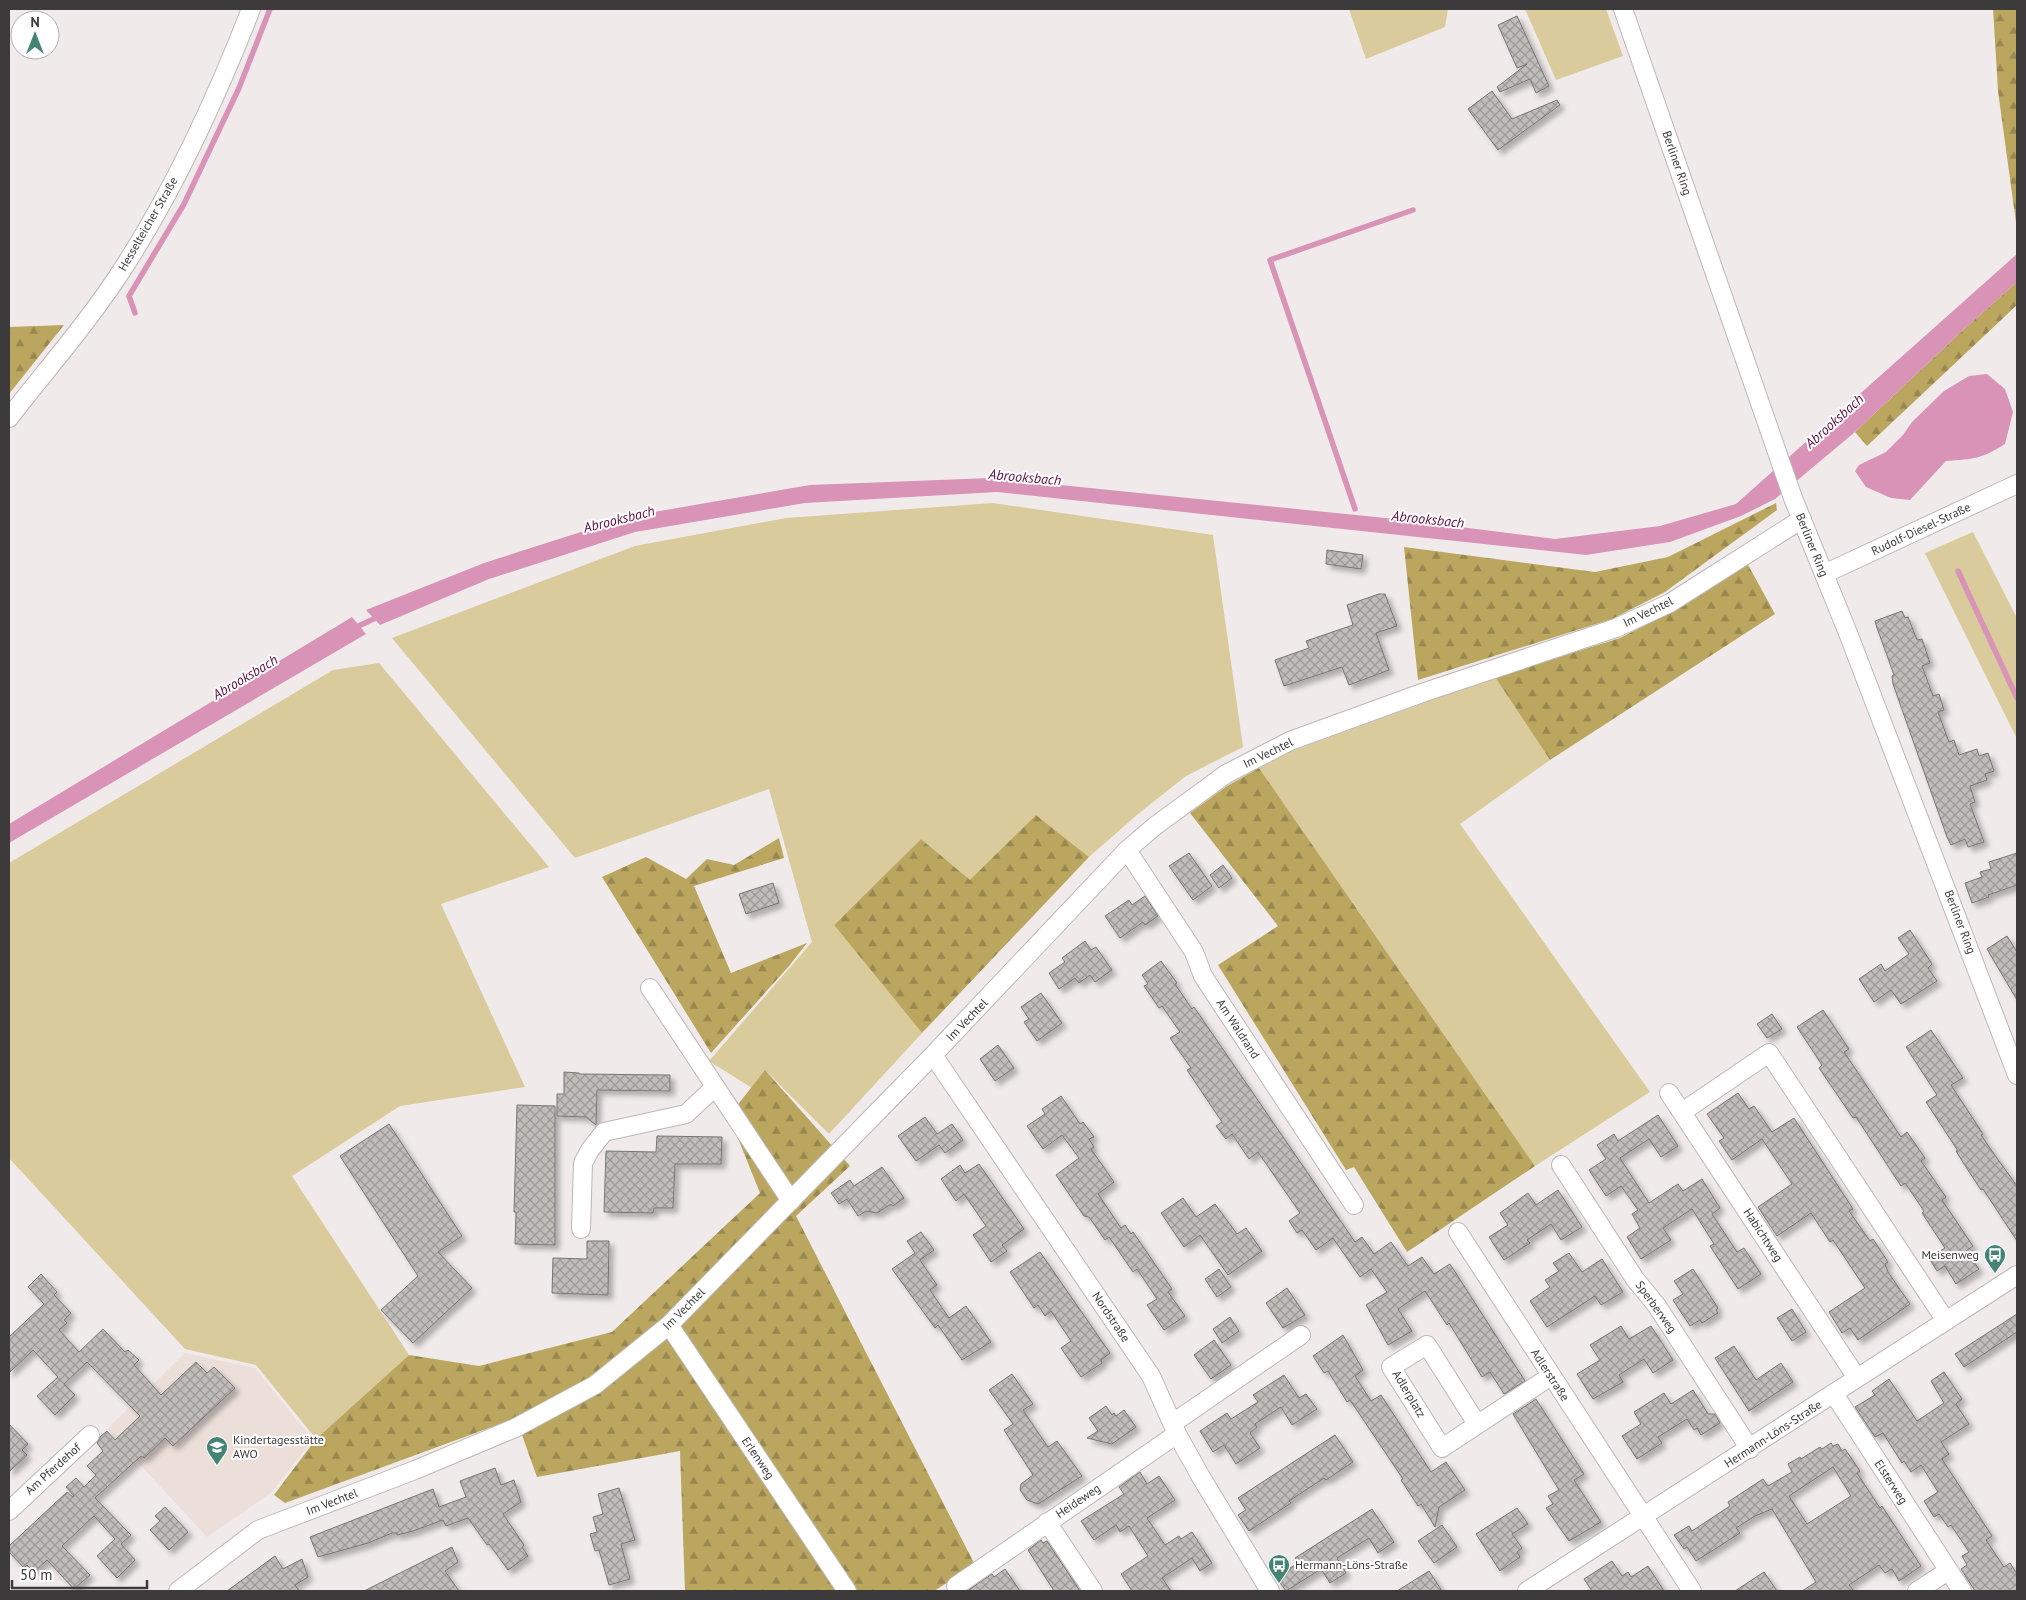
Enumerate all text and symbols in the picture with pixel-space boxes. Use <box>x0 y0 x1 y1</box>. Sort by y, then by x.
north arrow <box>10 10 60 60</box>
text: N <box>30 13 40 31</box>
street label: Berliner Ring <box>1659 129 1696 197</box>
street label: Hesselteicher Straße <box>115 174 181 273</box>
water label: Abrooksbach <box>1800 390 1867 453</box>
water label: Abrooksbach <box>987 465 1062 489</box>
street label: Rudolf-Diesel-Straße <box>1869 499 1973 558</box>
water label: Abrooksbach <box>580 501 657 537</box>
water label: Abrooksbach <box>1390 506 1465 532</box>
street label: Berliner Ring <box>1793 511 1832 579</box>
street label: Im Vechtel <box>1620 593 1676 630</box>
water label: Abrooksbach <box>208 651 281 704</box>
street label: Im Vechtel <box>1240 734 1296 771</box>
street label: Berliner Ring <box>1941 888 1980 956</box>
street label: Im Vechtel <box>943 995 991 1044</box>
street label: Am Waldrand <box>1214 996 1263 1061</box>
street label: Habichtweg <box>1741 1205 1786 1264</box>
bus stop icon: Meisenweg <box>1983 1243 2007 1274</box>
place label: Meisenweg <box>1921 1247 1979 1262</box>
street label: Sperberweg <box>1632 1278 1680 1336</box>
street label: Im Vechtel <box>659 1284 708 1333</box>
street label: Nordstraße <box>1089 1289 1134 1345</box>
street label: Adlerstraße <box>1528 1346 1573 1404</box>
street label: Adlerplatz <box>1389 1367 1429 1420</box>
street label: Hermann-Löns-Straße <box>1721 1397 1824 1471</box>
place label: Kindertagesstätte AWO <box>233 1432 324 1461</box>
street label: Erlenweg <box>739 1434 778 1482</box>
school or university icon: Kindertagesstätte AWO <box>205 1435 229 1466</box>
street label: Am Pferdehof <box>22 1439 84 1498</box>
street label: Elsterweg <box>1871 1457 1911 1507</box>
street label: Heideweg <box>1052 1480 1103 1521</box>
street label: Im Vechtel <box>304 1485 360 1518</box>
bus stop icon: Hermann-Löns-Straße <box>1267 1553 1291 1584</box>
place label: Hermann-Löns-Straße <box>1295 1557 1408 1572</box>
scale bar <box>12 1558 148 1590</box>
text: 50 m <box>20 1565 53 1584</box>

